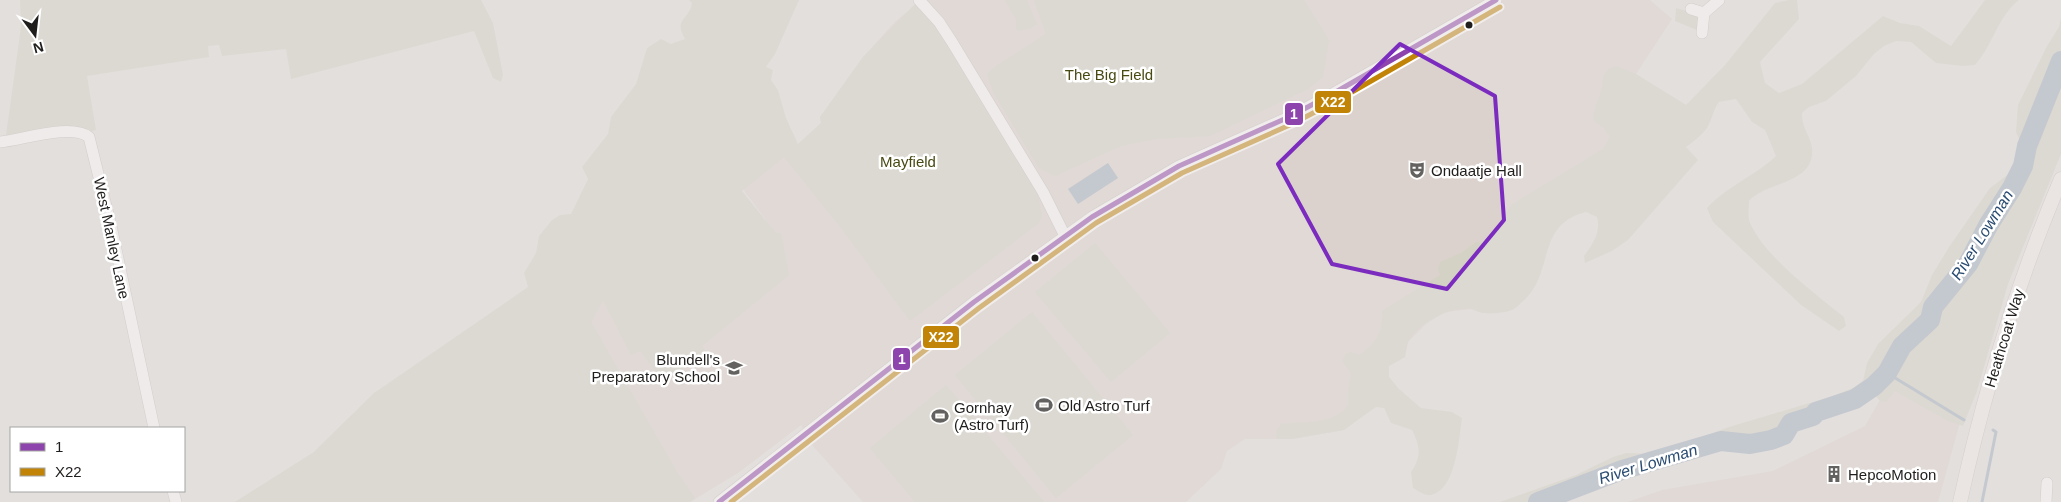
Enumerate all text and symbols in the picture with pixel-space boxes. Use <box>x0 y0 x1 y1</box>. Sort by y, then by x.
north arrow <box>10 10 60 60</box>
unlabelled marker <box>1464 20 1474 30</box>
text: N <box>31 39 45 57</box>
park label: The Big Field <box>1065 66 1153 83</box>
line badge: X22 <box>1314 90 1352 114</box>
text: X22 <box>1321 94 1346 110</box>
line badge: 1 <box>1284 102 1304 126</box>
text: 1 <box>1290 106 1298 122</box>
park label: Mayfield <box>880 153 936 170</box>
theatre icon: Ondaatje Hall <box>1407 160 1427 180</box>
place label: Ondaatje Hall <box>1431 162 1522 179</box>
street label: West Manley Lane <box>91 176 133 300</box>
water label: River Lowman <box>1948 187 2016 283</box>
unlabelled marker <box>1030 253 1040 263</box>
street label: Heathcoat Way <box>1981 286 2027 389</box>
line badge: X22 <box>922 325 960 349</box>
text: X22 <box>929 329 954 345</box>
line badge: 1 <box>892 347 911 371</box>
place label: Blundell's Preparatory School <box>592 351 720 385</box>
text: 1 <box>898 351 906 367</box>
school or university icon: Blundell's Preparatory School <box>724 358 744 378</box>
sports icon: Old Astro Turf <box>1034 395 1054 415</box>
place label: Old Astro Turf <box>1058 397 1151 414</box>
place label: Gornhay (Astro Turf) <box>954 399 1029 433</box>
sports icon: Gornhay (Astro Turf) <box>930 406 950 426</box>
legend <box>10 427 185 492</box>
text: 1 <box>55 438 63 455</box>
water label: River Lowman <box>1597 441 1699 487</box>
text: X22 <box>55 463 82 480</box>
building icon: HepcoMotion <box>1824 464 1844 484</box>
place label: HepcoMotion <box>1848 466 1936 483</box>

